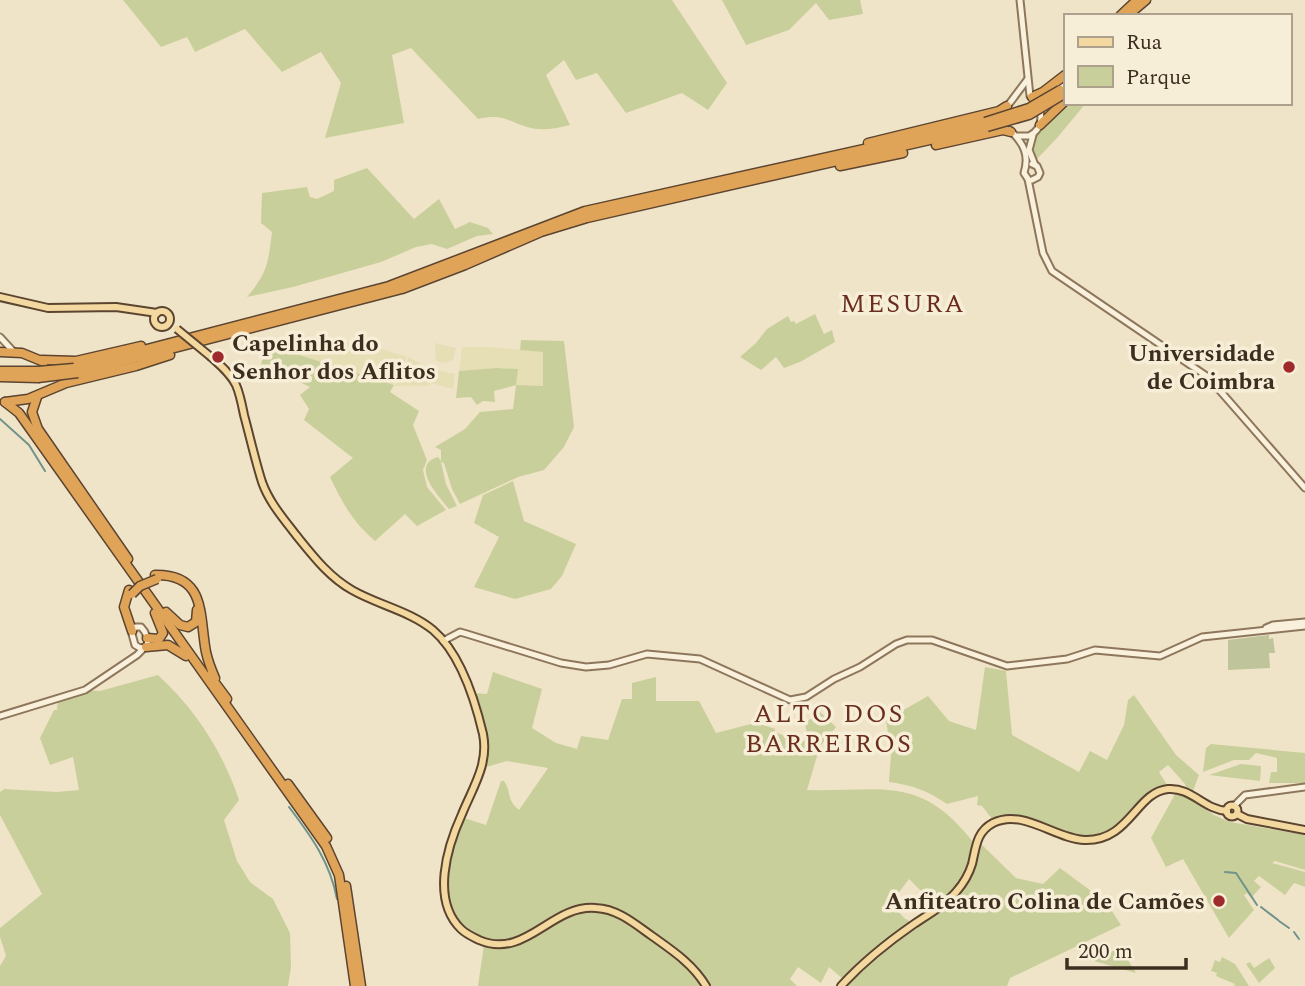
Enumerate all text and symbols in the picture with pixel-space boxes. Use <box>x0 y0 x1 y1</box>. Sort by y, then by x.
legend <box>1064 14 1291 105</box>
text: Rua <box>1126 27 1163 59</box>
text: Parque <box>1126 62 1191 94</box>
district label: MESURA <box>840 284 966 324</box>
place label: Capelinha do Senhor dos Aflitos <box>232 326 436 390</box>
place label: Universidade de Coimbra <box>1128 336 1276 400</box>
marker: Capelinha do Senhor dos Aflitos <box>210 349 226 365</box>
marker: Universidade de Coimbra <box>1281 359 1297 375</box>
district label: ALTO DOS BARREIROS <box>745 694 913 764</box>
place label: Anfiteatro Colina de Camões <box>885 884 1205 920</box>
marker: Anfiteatro Colina de Camões <box>1211 893 1227 909</box>
scale bar <box>1067 926 1186 970</box>
text: 200 m <box>1078 936 1133 968</box>

